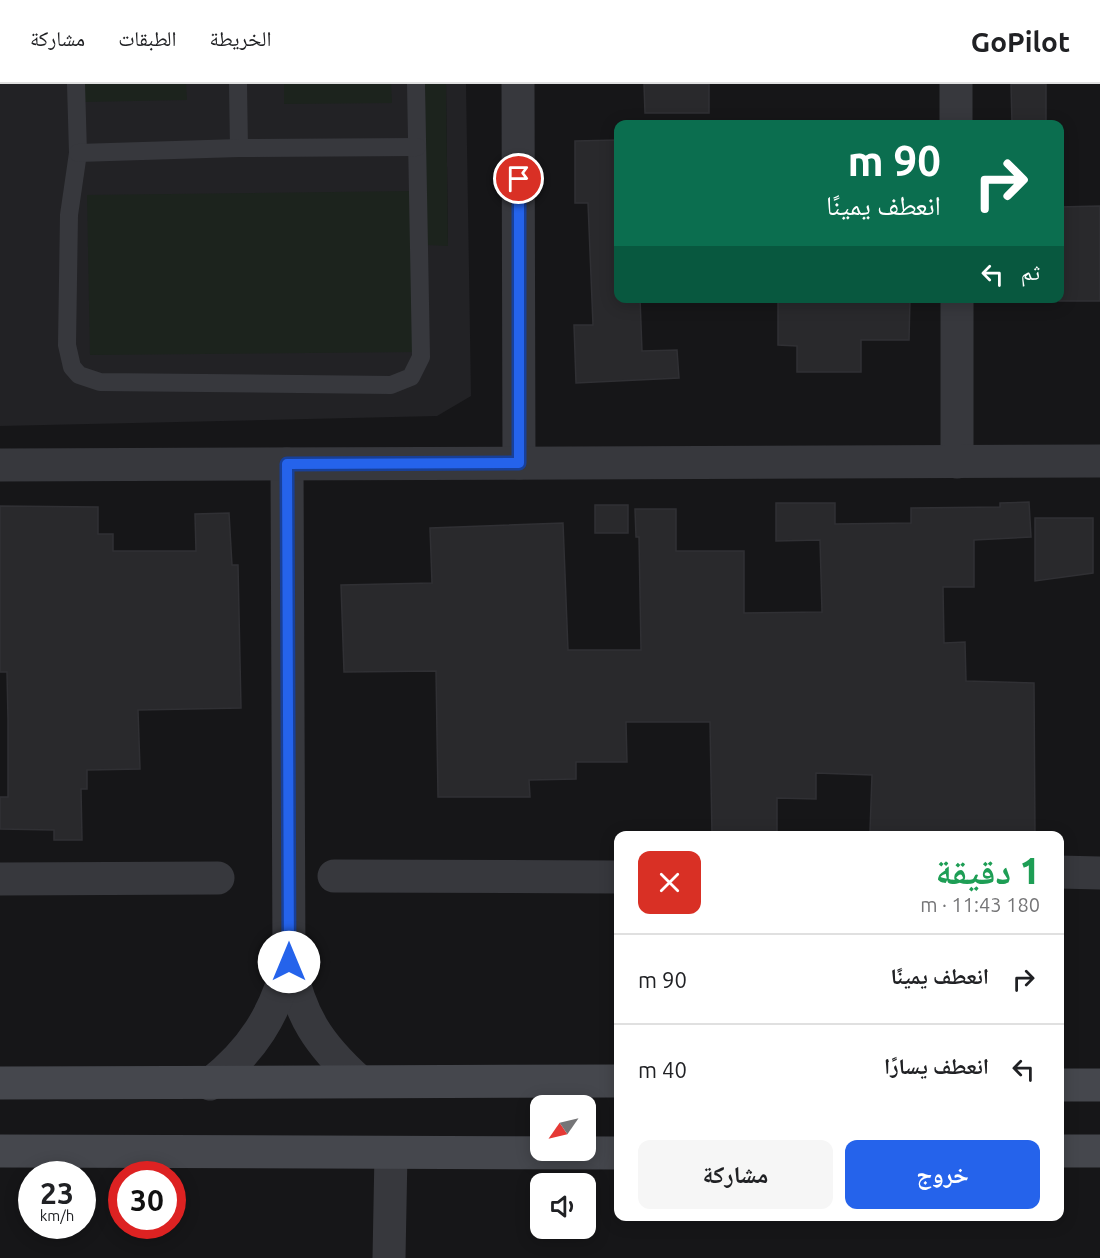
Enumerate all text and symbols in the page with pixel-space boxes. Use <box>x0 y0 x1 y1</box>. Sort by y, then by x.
text: مشاركة <box>30 26 85 50</box>
text: الطبقات <box>118 26 177 50</box>
text: الخريطة <box>210 26 271 50</box>
text: GoPilot <box>971 26 1070 57</box>
text: 90 m <box>847 137 941 184</box>
icon: right <box>962 144 1040 222</box>
pin <box>493 153 544 204</box>
icon: arrive <box>502 162 535 195</box>
text: انعطف يمينًا <box>826 190 941 220</box>
icon: left <box>976 258 1009 291</box>
text: ثم <box>1021 259 1040 284</box>
text: 1 دقيقة <box>935 850 1040 891</box>
button: close <box>638 851 701 914</box>
text: 180 m · 11:43 <box>920 893 1040 916</box>
position arrow <box>257 930 321 994</box>
text: انعطف يمينًا <box>890 963 989 988</box>
icon: right <box>1007 963 1040 996</box>
text: 90 m <box>638 967 687 992</box>
text: انعطف يسارًا <box>884 1053 989 1078</box>
icon: left <box>1007 1053 1040 1086</box>
text: 40 m <box>638 1057 687 1082</box>
north arrow <box>530 1095 596 1161</box>
map controls <box>530 1095 596 1239</box>
button: مشاركة <box>638 1140 833 1209</box>
button: خروج <box>845 1140 1040 1209</box>
speed limit sign: 30 <box>108 1161 186 1239</box>
button: sound <box>530 1173 596 1239</box>
text: 23 <box>40 1176 74 1210</box>
text: km/h <box>40 1207 74 1224</box>

